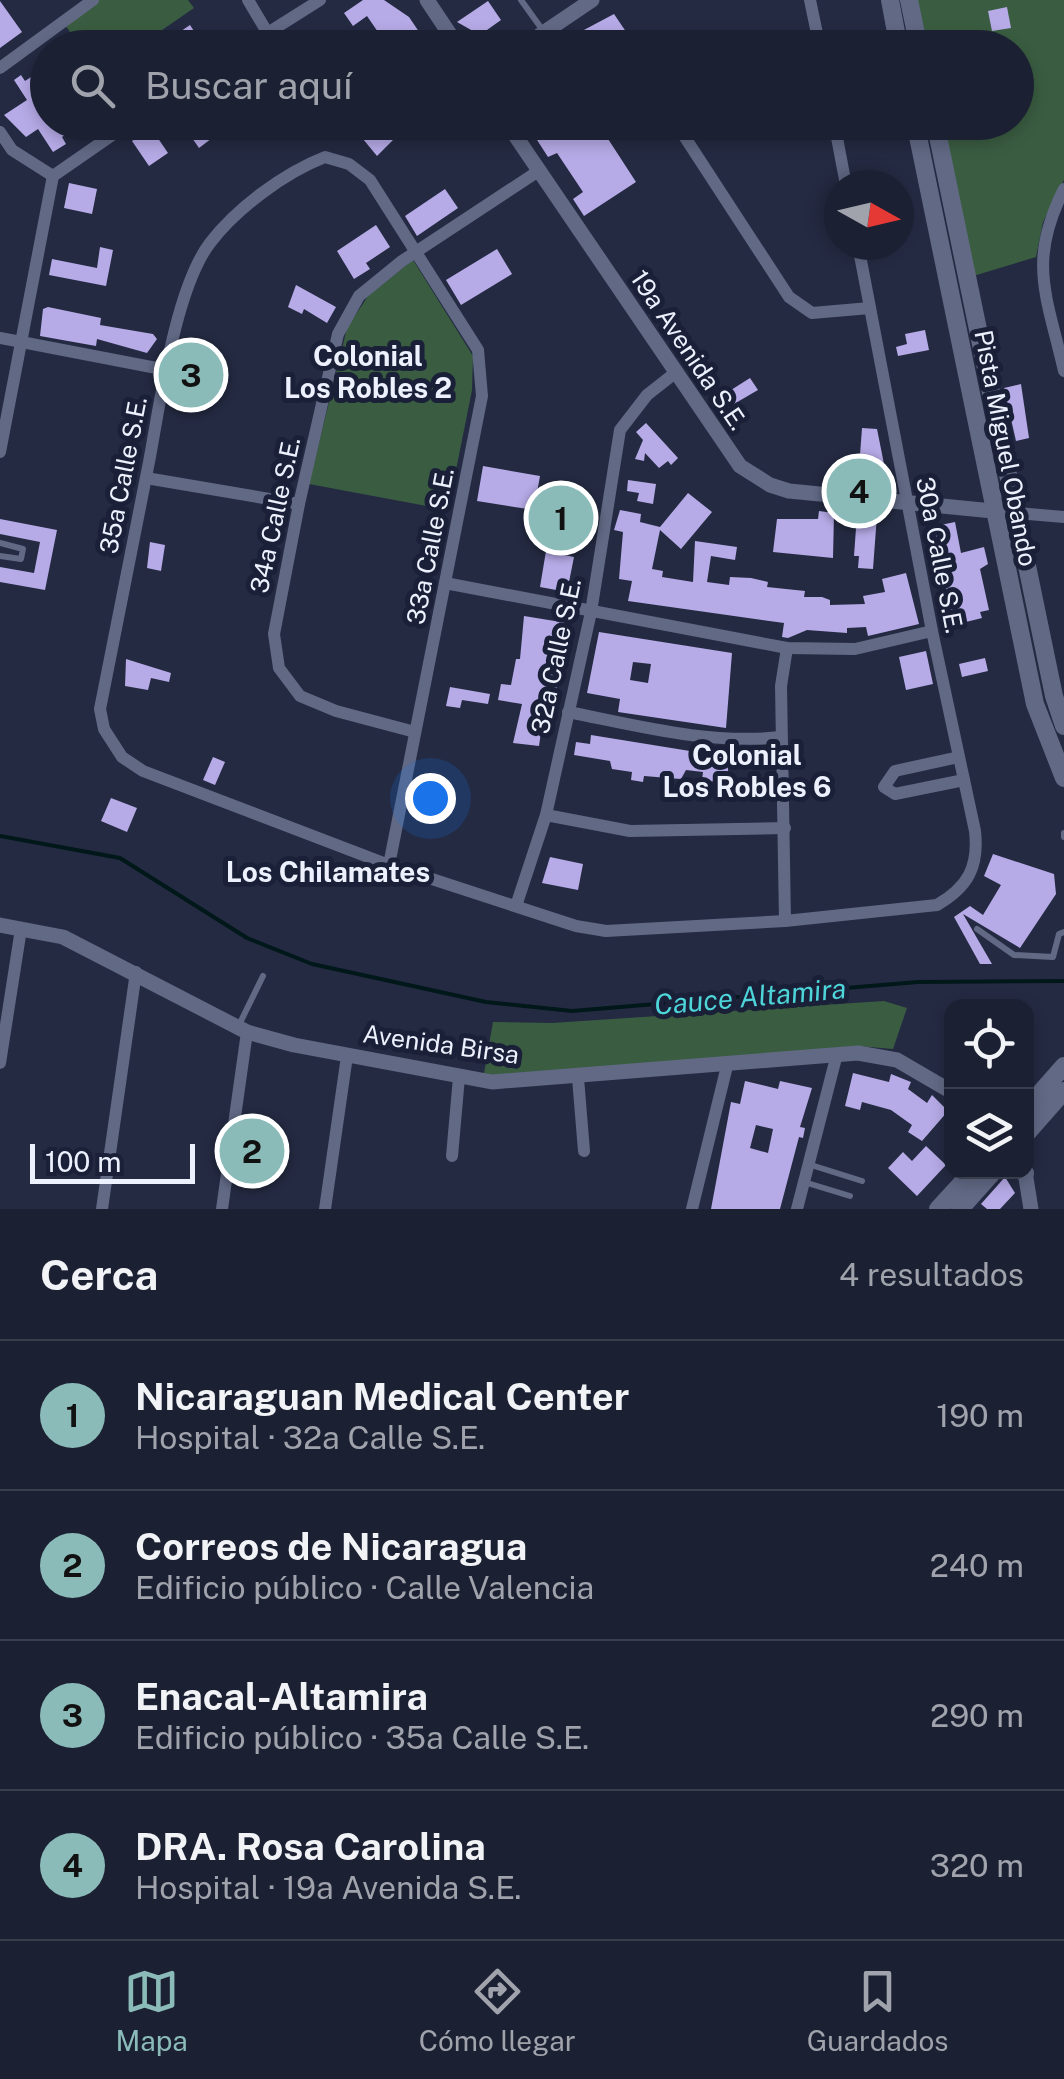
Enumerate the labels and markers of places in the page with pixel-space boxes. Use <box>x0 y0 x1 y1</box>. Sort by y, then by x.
pin: 3 <box>158 338 224 412</box>
pin: 4 <box>826 454 892 528</box>
pin: 1 <box>528 480 594 556</box>
pin: 2 <box>220 1114 284 1188</box>

